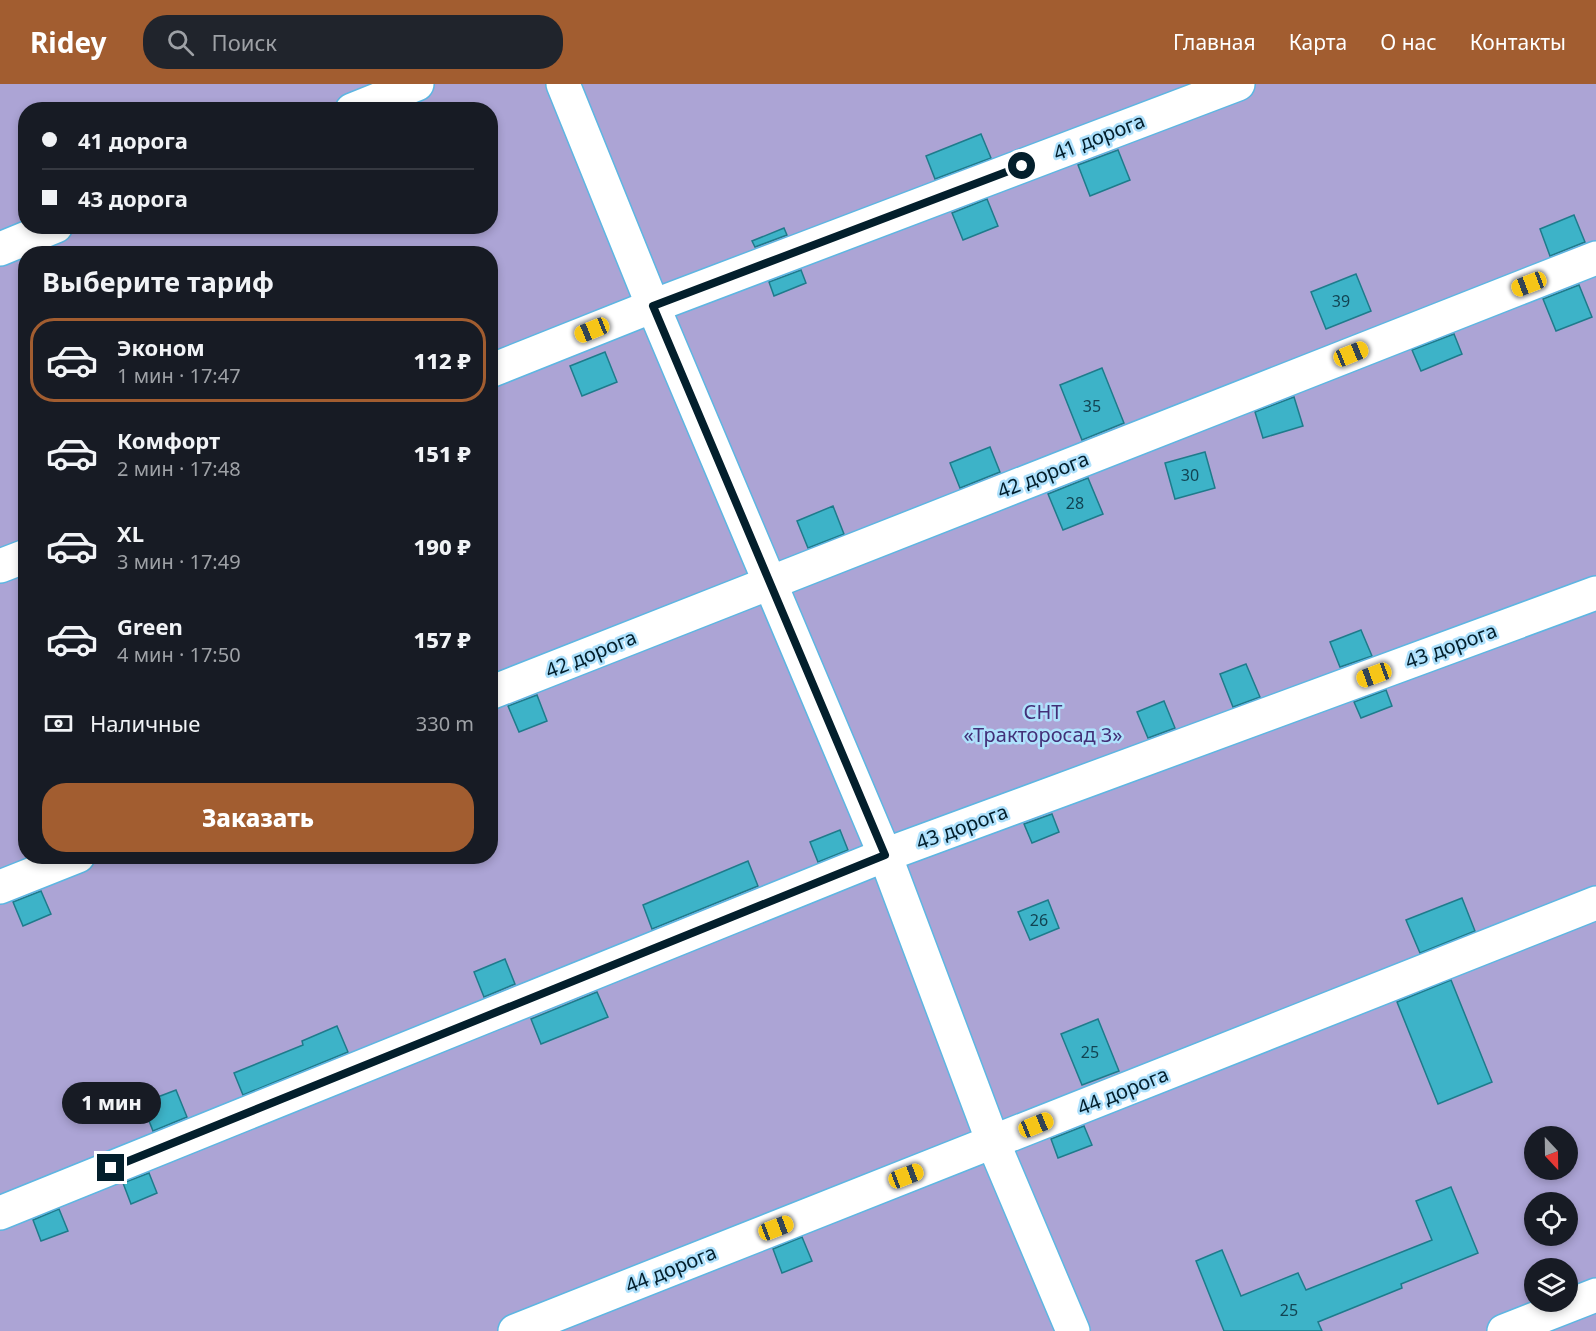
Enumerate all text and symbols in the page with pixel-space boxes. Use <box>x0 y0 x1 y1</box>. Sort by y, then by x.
search box <box>143 15 563 69</box>
text: Ridey <box>30 23 107 61</box>
icon: search <box>164 26 197 59</box>
text: Поиск <box>212 27 277 57</box>
text: Главная <box>1173 28 1256 56</box>
text: Карта <box>1289 28 1347 56</box>
text: О нас <box>1380 28 1437 56</box>
text: Контакты <box>1470 28 1566 56</box>
street label: 41 дорога <box>1049 107 1148 166</box>
text: 41 дорога <box>78 125 188 155</box>
route start <box>1008 152 1035 179</box>
text: 43 дорога <box>78 183 188 213</box>
text: Выберите тариф <box>42 263 274 300</box>
car <box>1509 269 1549 299</box>
house number: 39 <box>1332 290 1350 312</box>
car <box>572 315 612 345</box>
text: Эконом <box>117 332 205 362</box>
icon: car <box>45 333 99 387</box>
car <box>1331 339 1371 369</box>
text: 112 ₽ <box>414 345 471 375</box>
text: 1 мин · 17:47 <box>117 362 241 389</box>
house number: 35 <box>1083 395 1101 417</box>
text: Комфорт <box>117 425 220 455</box>
icon: car <box>45 426 99 480</box>
text: 151 ₽ <box>414 438 471 468</box>
street label: 42 дорога <box>993 445 1092 504</box>
text: 2 мин · 17:48 <box>117 455 241 482</box>
house number: 30 <box>1181 464 1199 486</box>
house number: 28 <box>1066 492 1084 514</box>
text: XL <box>117 518 144 548</box>
icon: car <box>45 519 99 573</box>
text: 190 ₽ <box>414 531 471 561</box>
text: 3 мин · 17:49 <box>117 548 241 575</box>
text: Green <box>117 611 183 641</box>
icon: car <box>45 612 99 666</box>
street label: 43 дорога <box>1401 616 1501 675</box>
street label: 42 дорога <box>541 623 640 684</box>
text: 157 ₽ <box>414 624 471 654</box>
text: 4 мин · 17:50 <box>117 641 241 668</box>
car <box>1354 660 1394 690</box>
park label: СНТ «Тракторосад 3» <box>964 698 1122 748</box>
icon: cash <box>42 707 75 740</box>
text: Наличные <box>90 708 200 738</box>
text: 330 m <box>416 710 474 737</box>
button: Заказать <box>42 783 474 852</box>
street label: 43 дорога <box>912 797 1012 856</box>
house number: 26 <box>1030 909 1048 931</box>
house number: 25 <box>1081 1041 1099 1063</box>
street label: 44 дорога <box>1073 1060 1172 1121</box>
callout: 1 мин <box>62 1081 160 1123</box>
text: 1 мин <box>81 1089 142 1116</box>
car <box>1016 1110 1056 1140</box>
north arrow <box>1524 1126 1578 1180</box>
map controls <box>1524 1126 1578 1312</box>
route end <box>97 1154 124 1181</box>
car <box>886 1161 926 1191</box>
button: locate <box>1524 1192 1578 1246</box>
car <box>756 1213 796 1243</box>
street label: 44 дорога <box>621 1238 720 1299</box>
button: layers <box>1524 1258 1578 1312</box>
house number: 25 <box>1280 1299 1298 1321</box>

